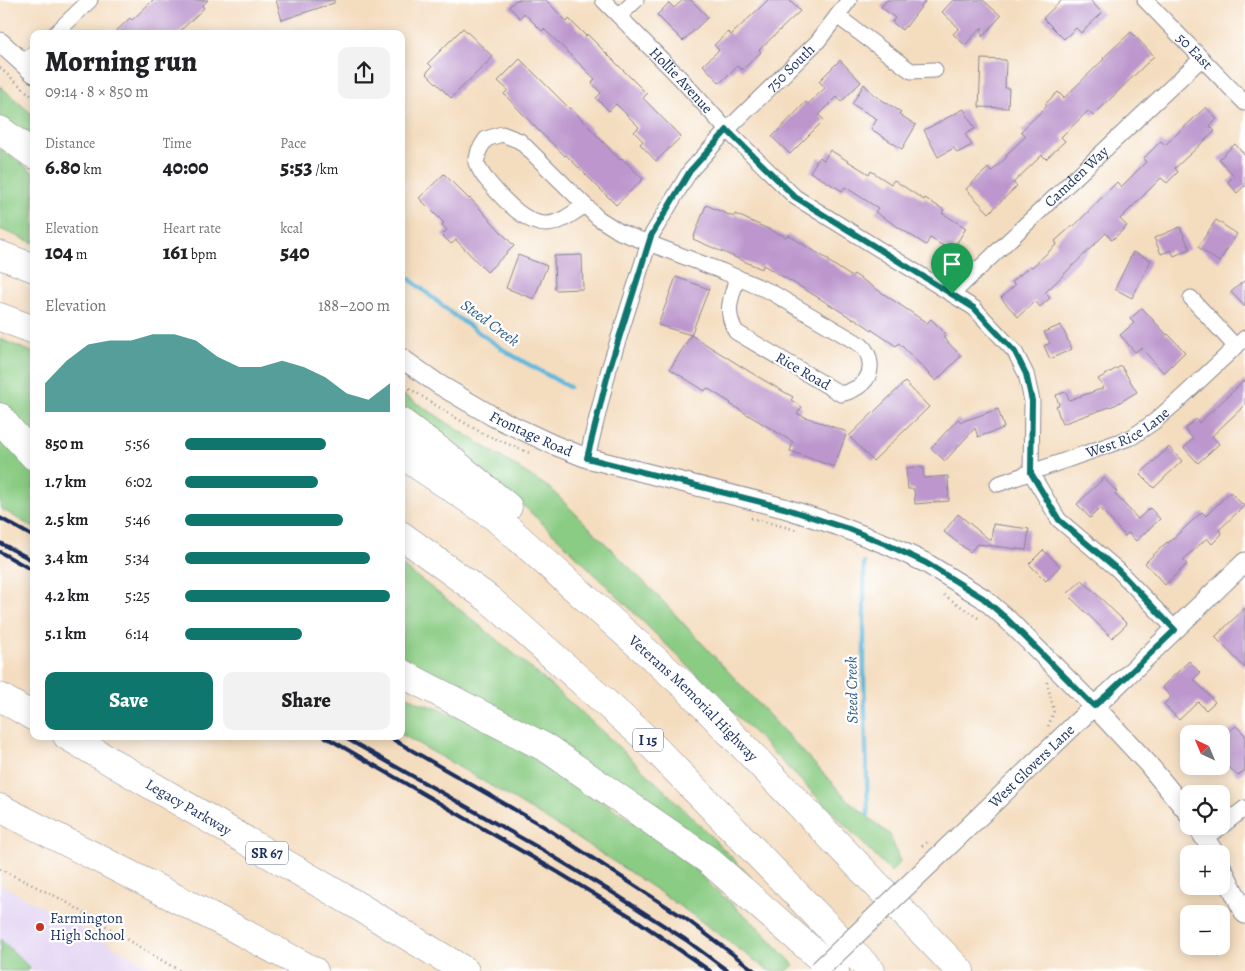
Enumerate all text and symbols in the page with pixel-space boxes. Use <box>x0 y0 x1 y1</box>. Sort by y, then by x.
street label: 50 East <box>1172 28 1217 74</box>
street label: 750 South <box>762 40 819 96</box>
text: Morning run <box>45 43 197 81</box>
street label: Hollie Avenue <box>645 43 718 118</box>
button: share <box>338 47 390 99</box>
text: 09:14 · 8 × 850 m <box>45 81 149 103</box>
text: Distance <box>45 134 95 153</box>
text: Time <box>163 134 192 153</box>
text: Pace <box>280 134 306 153</box>
street label: Camden Way <box>1040 141 1113 212</box>
text: 6.80 <box>45 153 81 181</box>
text: 40:00 <box>163 153 208 181</box>
text: 5:53 <box>280 153 312 181</box>
text: km <box>81 160 102 179</box>
text: /km <box>312 160 338 179</box>
text: Elevation <box>45 219 99 238</box>
text: Heart rate <box>163 219 221 238</box>
text: kcal <box>280 219 303 238</box>
text: 104 <box>45 238 73 266</box>
text: 161 <box>163 238 188 266</box>
text: 540 <box>280 238 310 266</box>
pin <box>931 243 973 294</box>
text: m <box>73 245 87 264</box>
text: bpm <box>188 245 217 264</box>
icon: arrive <box>938 250 966 278</box>
water label: Steed Creek <box>456 294 524 352</box>
text: Elevation <box>45 295 106 317</box>
text: 188–200 m <box>318 295 390 317</box>
street label: Rice Road <box>772 347 835 395</box>
street label: West Rice Lane <box>1082 403 1174 463</box>
street label: Frontage Road <box>486 406 576 462</box>
text: 850 m <box>45 433 84 455</box>
text: 5:56 <box>125 433 150 455</box>
text: 1.7 km <box>45 471 86 493</box>
text: 6:02 <box>125 471 152 493</box>
text: 2.5 km <box>45 509 88 531</box>
text: 5:46 <box>125 509 150 531</box>
text: 3.4 km <box>45 547 88 569</box>
text: 5:34 <box>125 547 150 569</box>
text: 4.2 km <box>45 585 89 607</box>
text: 5:25 <box>125 585 150 607</box>
text: 5.1 km <box>45 623 86 645</box>
text: 6:14 <box>125 623 149 645</box>
street label: Veterans Memorial Highway <box>624 630 763 766</box>
water label: Steed Creek <box>840 656 864 724</box>
button: Save <box>45 672 213 730</box>
button: Share <box>223 672 390 730</box>
street label: West Glovers Lane <box>984 720 1079 813</box>
north arrow <box>1180 725 1230 775</box>
map controls <box>1180 725 1230 955</box>
road number: I 15 <box>633 728 663 752</box>
street label: Legacy Parkway <box>142 774 236 840</box>
button: locate <box>1180 785 1230 835</box>
road number: SR 67 <box>246 841 288 864</box>
button: + <box>1180 845 1230 895</box>
button: − <box>1180 905 1230 955</box>
place label: Farmington High School <box>50 908 125 945</box>
marker: Farmington High School <box>34 921 46 933</box>

